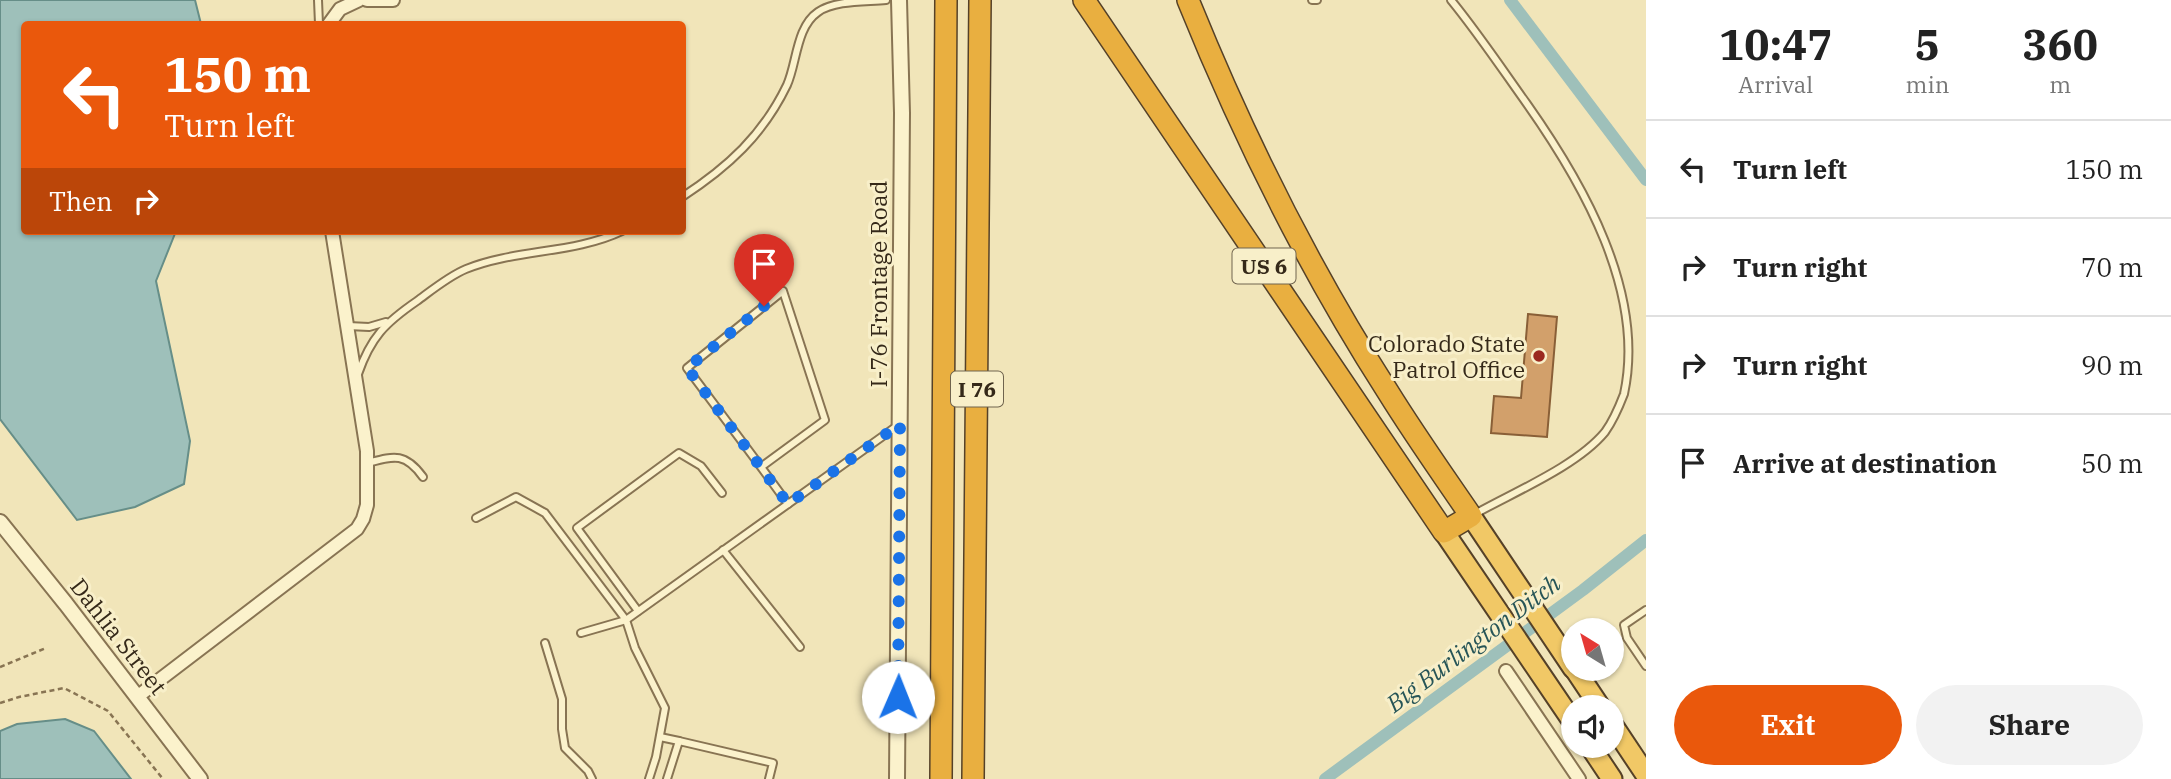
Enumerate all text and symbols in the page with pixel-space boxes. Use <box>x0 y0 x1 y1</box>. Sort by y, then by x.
text: 10:47 <box>1719 17 1833 72</box>
text: 5 <box>1915 17 1940 72</box>
text: 360 <box>2022 17 2098 72</box>
text: 150 m <box>164 42 311 105</box>
icon: left <box>49 49 140 140</box>
text: Arrival <box>1738 69 1813 99</box>
text: min <box>1906 69 1949 99</box>
text: m <box>2049 69 2071 99</box>
text: Turn left <box>164 104 295 146</box>
icon: left <box>1674 150 1712 188</box>
text: Turn left <box>1733 152 1847 186</box>
text: 150 m <box>2065 152 2143 186</box>
street label: I-76 Frontage Road <box>863 180 893 388</box>
icon: right <box>127 182 165 220</box>
text: Then <box>49 184 113 218</box>
pin <box>734 234 794 306</box>
icon: arrive <box>745 245 783 283</box>
road number: US 6 <box>1232 248 1296 284</box>
icon: right <box>1674 248 1712 286</box>
text: Turn right <box>1733 250 1867 284</box>
text: 70 m <box>2081 250 2143 284</box>
place label: Colorado State Patrol Office <box>1368 328 1525 384</box>
icon: right <box>1674 346 1712 384</box>
marker: Colorado State Patrol Office <box>1531 348 1547 364</box>
text: Turn right <box>1733 348 1867 382</box>
text: 90 m <box>2081 348 2143 382</box>
road number: I 76 <box>951 372 1003 406</box>
icon: arrive <box>1674 444 1712 482</box>
text: Arrive at destination <box>1733 446 1997 480</box>
text: 50 m <box>2081 446 2143 480</box>
water label: Big Burlington Ditch <box>1379 567 1567 720</box>
street label: Dahlia Street <box>64 572 174 700</box>
north arrow <box>1561 618 1624 681</box>
map controls <box>1561 618 1624 758</box>
position arrow <box>861 660 935 734</box>
button: Exit <box>1674 685 1902 765</box>
button: Share <box>1916 685 2143 765</box>
button: sound <box>1561 695 1624 758</box>

